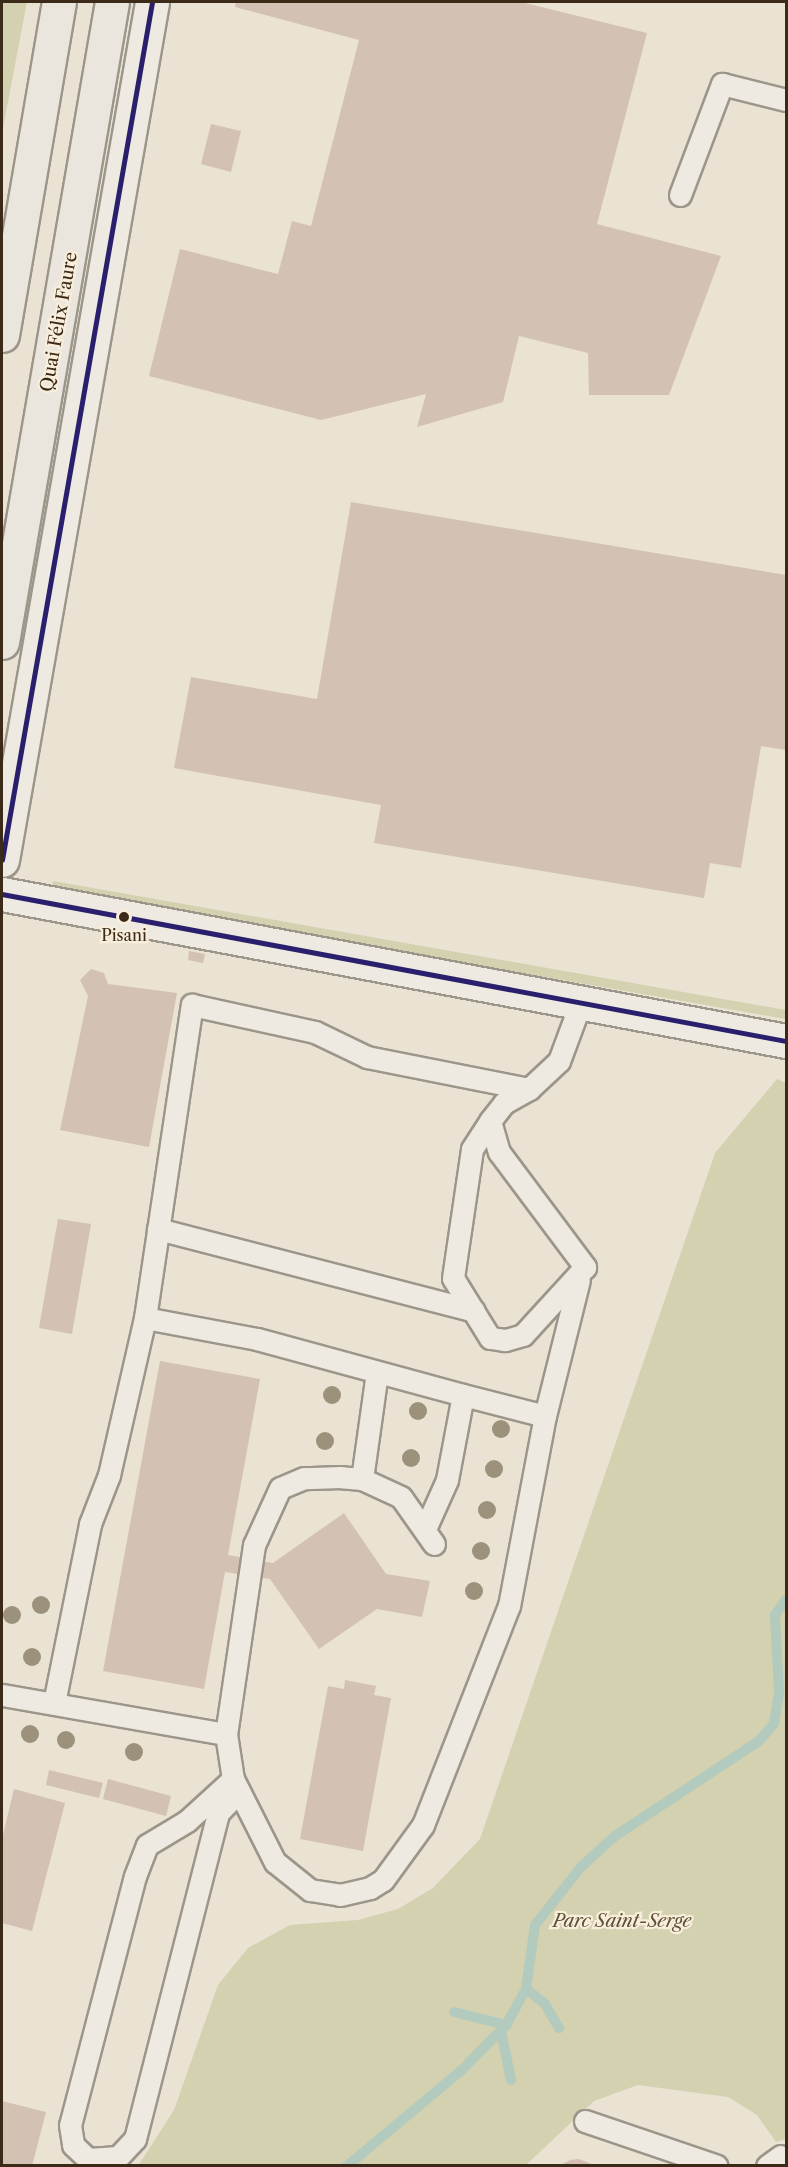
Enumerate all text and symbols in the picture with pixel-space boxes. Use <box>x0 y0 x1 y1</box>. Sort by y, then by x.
street label: Quai Félix Faure <box>36 250 82 394</box>
marker: Pisani <box>118 911 130 923</box>
place label: Pisani <box>101 925 147 945</box>
park label: Parc Saint-Serge <box>553 1910 691 1932</box>

